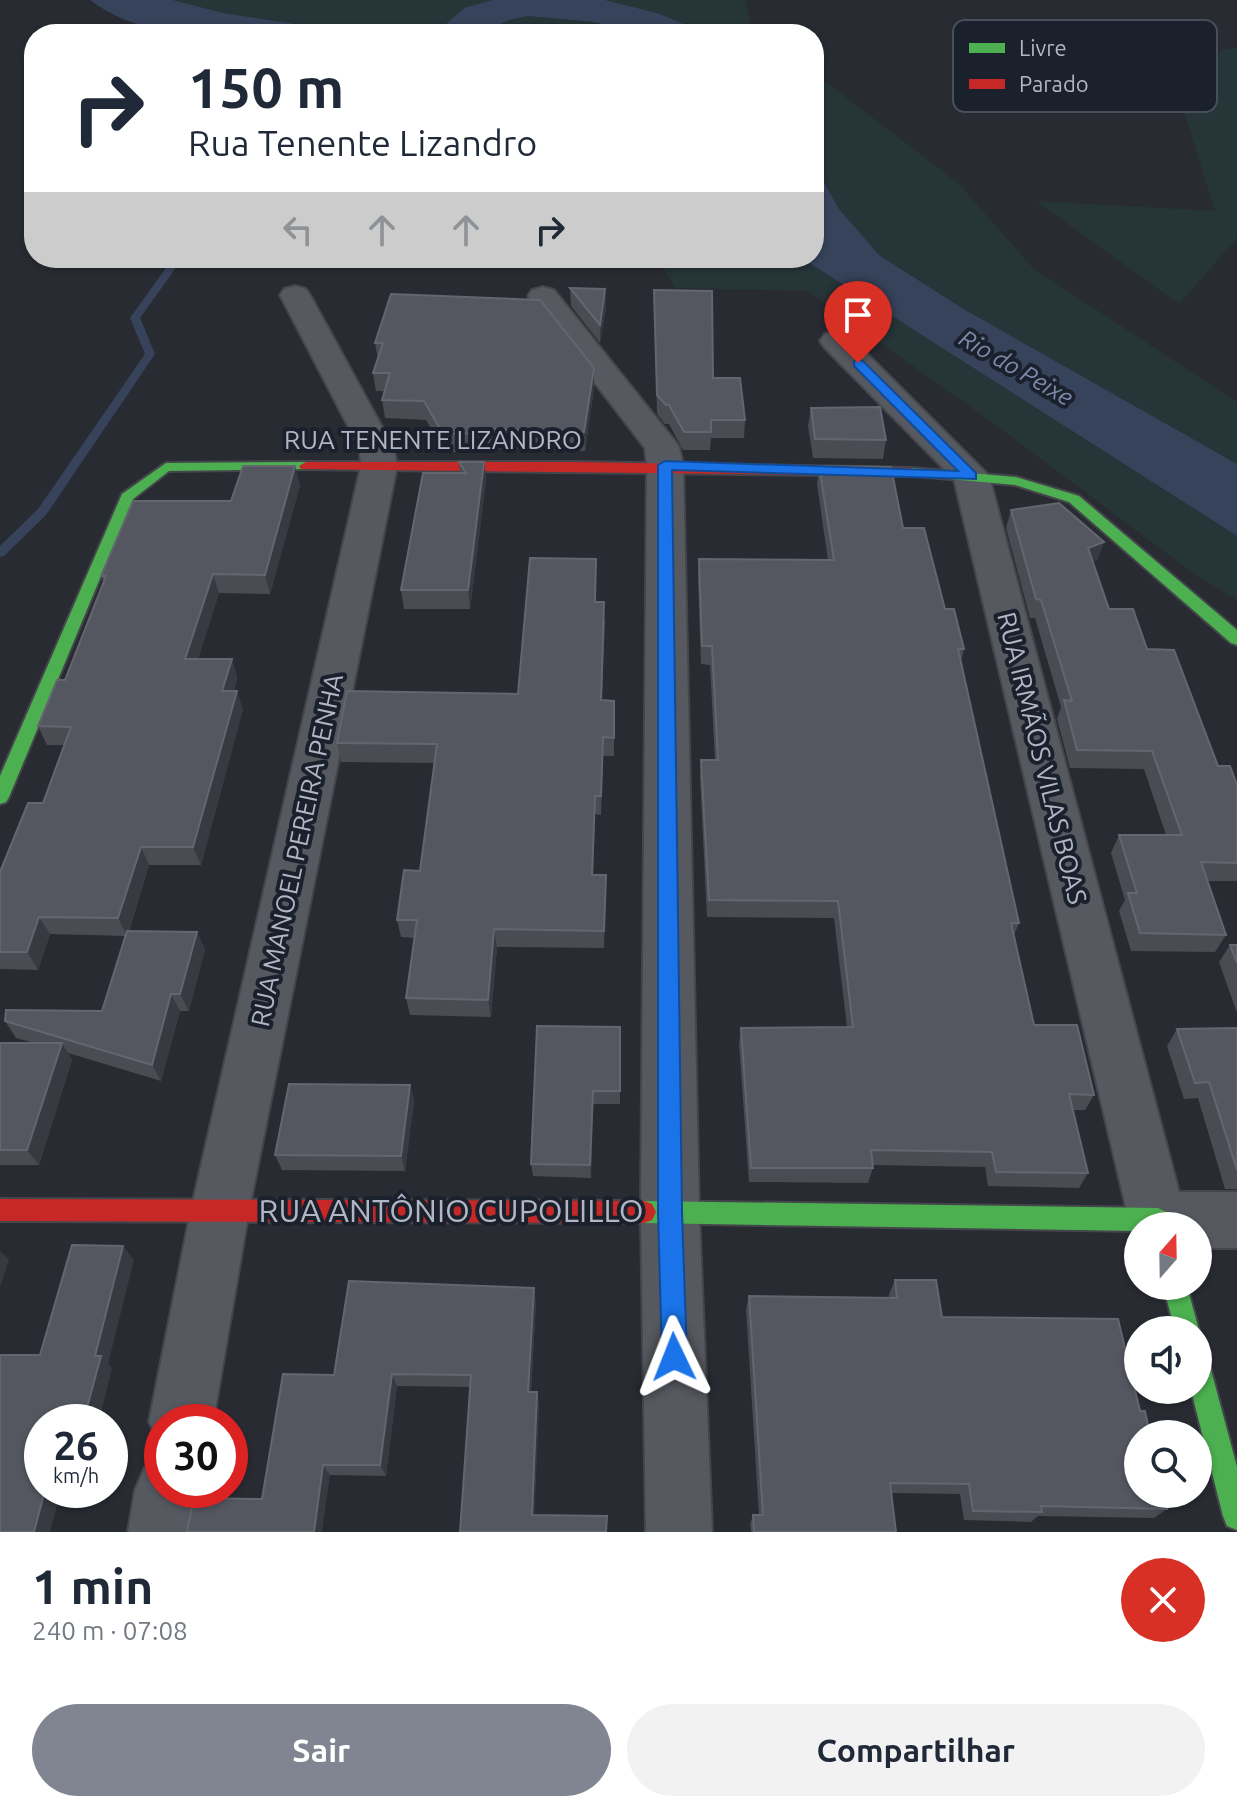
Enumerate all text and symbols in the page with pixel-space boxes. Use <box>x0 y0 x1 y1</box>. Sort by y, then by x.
legend <box>953 20 1217 112</box>
text: Livre <box>1019 35 1067 60</box>
icon: right <box>56 56 160 160</box>
text: 150 m <box>188 56 344 119</box>
text: Parado <box>1019 71 1089 96</box>
text: Rua Tenente Lizandro <box>188 122 537 163</box>
icon: left <box>276 208 320 252</box>
icon: ahead <box>360 208 404 252</box>
icon: ahead <box>444 208 488 252</box>
icon: right <box>528 208 572 252</box>
pin <box>824 281 892 363</box>
icon: arrive <box>836 293 880 337</box>
water label: Rio do Peixe <box>955 324 1078 411</box>
street label: RUA TENENTE LIZANDRO <box>284 425 582 454</box>
street label: RUA IRMÃOS VILAS BOAS <box>992 609 1093 907</box>
street label: RUA MANOEL PEREIRA PENHA <box>245 671 348 1029</box>
street label: RUA ANTÔNIO CUPOLILLO <box>258 1192 644 1228</box>
north arrow <box>1124 1212 1212 1300</box>
map controls <box>1124 1212 1212 1508</box>
position arrow <box>632 1315 716 1399</box>
button: sound <box>1124 1316 1212 1404</box>
speed limit sign: 30 <box>144 1404 248 1508</box>
button: search <box>1124 1420 1212 1508</box>
text: 26 <box>53 1423 99 1468</box>
text: km/h <box>53 1464 99 1487</box>
button: close <box>1121 1558 1205 1642</box>
text: 1 min <box>32 1559 153 1613</box>
text: 240 m · 07:08 <box>32 1616 188 1645</box>
button: Sair <box>32 1704 611 1796</box>
button: Compartilhar <box>627 1704 1205 1796</box>

